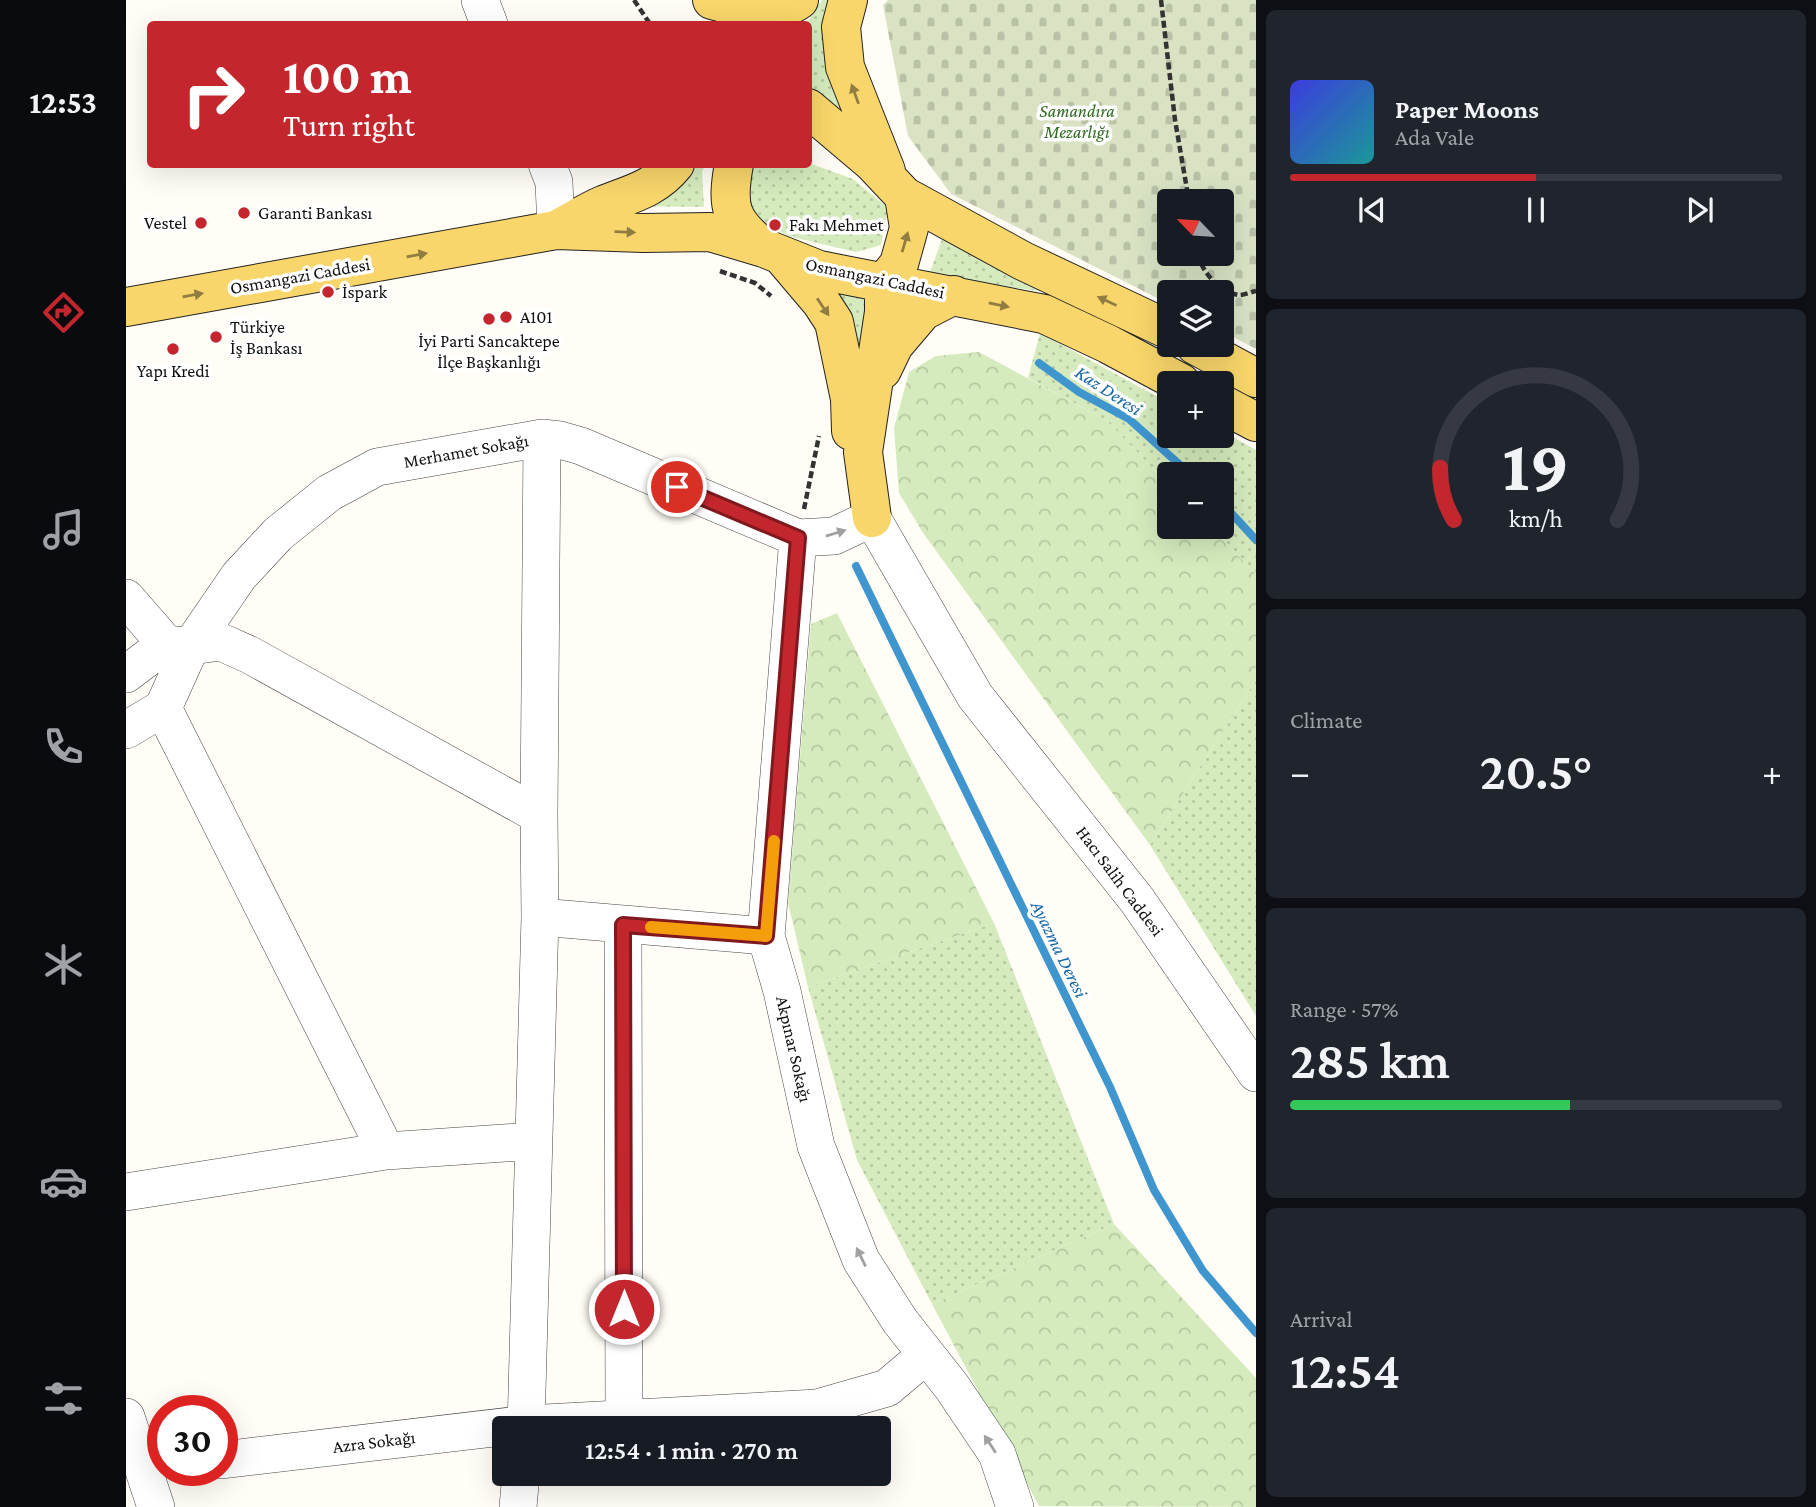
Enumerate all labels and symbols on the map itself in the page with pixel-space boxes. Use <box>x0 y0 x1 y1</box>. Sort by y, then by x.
one-way arrow <box>849 83 860 104</box>
park label: Samandıra Mezarlığı <box>1039 101 1115 142</box>
north arrow <box>1157 189 1234 266</box>
place label: Garanti Bankası <box>258 203 373 223</box>
marker: Garanti Bankası <box>236 205 252 221</box>
place label: Vestel <box>144 213 187 233</box>
marker: Vestel <box>193 215 209 231</box>
place label: Fakı Mehmet <box>789 215 884 235</box>
marker: Fakı Mehmet <box>767 217 783 233</box>
one-way arrow <box>614 227 636 238</box>
one-way arrow <box>901 231 911 252</box>
one-way arrow <box>406 249 428 260</box>
street label: Osmangazi Caddesi <box>804 253 947 303</box>
street label: Osmangazi Caddesi <box>228 254 372 298</box>
place label: İspark <box>342 282 388 302</box>
marker: İspark <box>320 284 336 300</box>
one-way arrow <box>182 289 204 300</box>
one-way arrow <box>1097 295 1117 307</box>
one-way arrow <box>817 297 830 317</box>
one-way arrow <box>988 299 1010 310</box>
place label: A101 <box>520 307 552 327</box>
marker: A101 <box>498 309 514 325</box>
marker: İyi Parti Sancaktepe İlçe Başkanlığı <box>481 311 497 327</box>
place label: Türkiye İş Bankası <box>230 317 303 358</box>
marker: Türkiye İş Bankası <box>208 329 224 345</box>
place label: İyi Parti Sancaktepe İlçe Başkanlığı <box>418 331 560 372</box>
marker: Yapı Kredi <box>165 341 181 357</box>
place label: Yapı Kredi <box>137 361 210 381</box>
water label: Kaz Deresi <box>1072 361 1147 420</box>
street label: Merhamet Sokağı <box>402 430 530 472</box>
pin <box>647 457 707 517</box>
one-way arrow <box>826 527 847 537</box>
street label: Hacı Salih Caddesi <box>1072 822 1168 940</box>
water label: Ayazma Deresi <box>1027 896 1092 1002</box>
street label: Akpınar Sokağı <box>772 994 816 1104</box>
one-way arrow <box>855 1247 866 1267</box>
position arrow <box>587 1272 661 1346</box>
speed limit sign: 30 <box>147 1395 238 1486</box>
street label: Azra Sokağı <box>331 1427 417 1457</box>
one-way arrow <box>983 1435 997 1453</box>

